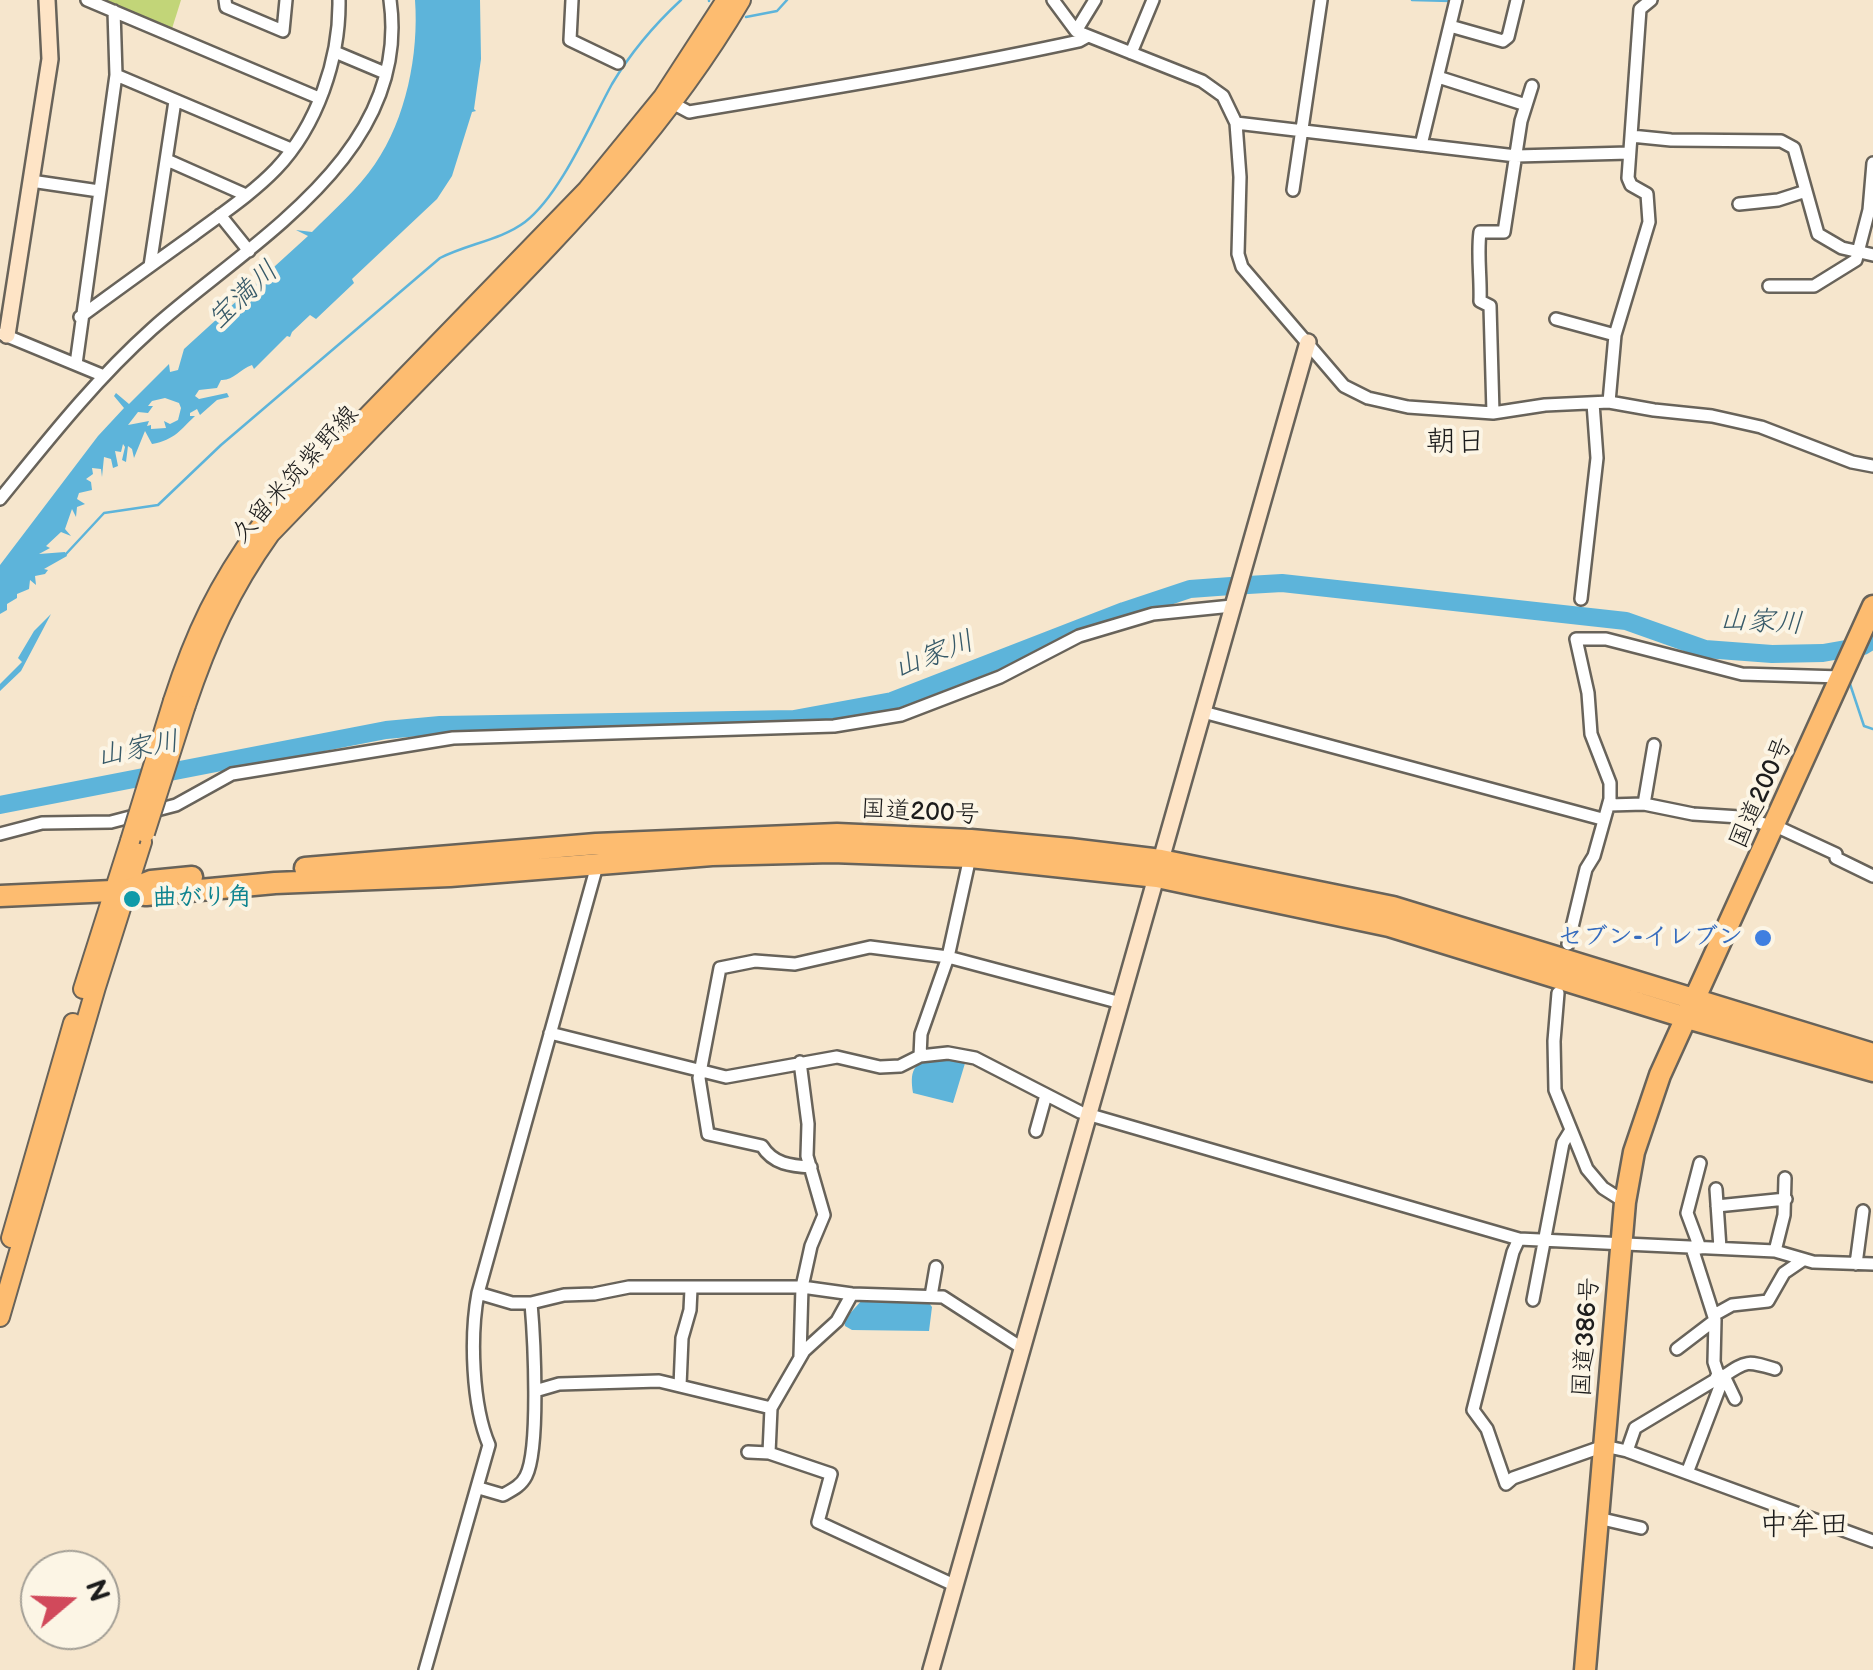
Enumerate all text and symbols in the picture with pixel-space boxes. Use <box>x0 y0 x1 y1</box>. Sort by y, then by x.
water label: 宝満川 <box>202 255 286 337</box>
street label: 久留米筑紫野線 <box>226 400 366 550</box>
district label: 朝日 <box>1426 425 1486 461</box>
water label: 山家川 <box>1718 604 1804 642</box>
water label: 山家川 <box>889 625 979 687</box>
water label: 山家川 <box>94 725 182 775</box>
street label: 国道200号 <box>1724 732 1800 854</box>
street label: 国道200号 <box>860 795 980 831</box>
place label: 曲がり角 <box>152 884 252 914</box>
marker: 曲がり角 <box>121 888 143 910</box>
place label: セブン-イレブン <box>1558 923 1743 953</box>
marker: セブン-イレブン <box>1752 927 1774 949</box>
street label: 国道386号 <box>1568 1276 1606 1398</box>
district label: 中牟田 <box>1759 1508 1849 1544</box>
north arrow <box>20 1550 120 1650</box>
text: N <box>78 1575 116 1606</box>

